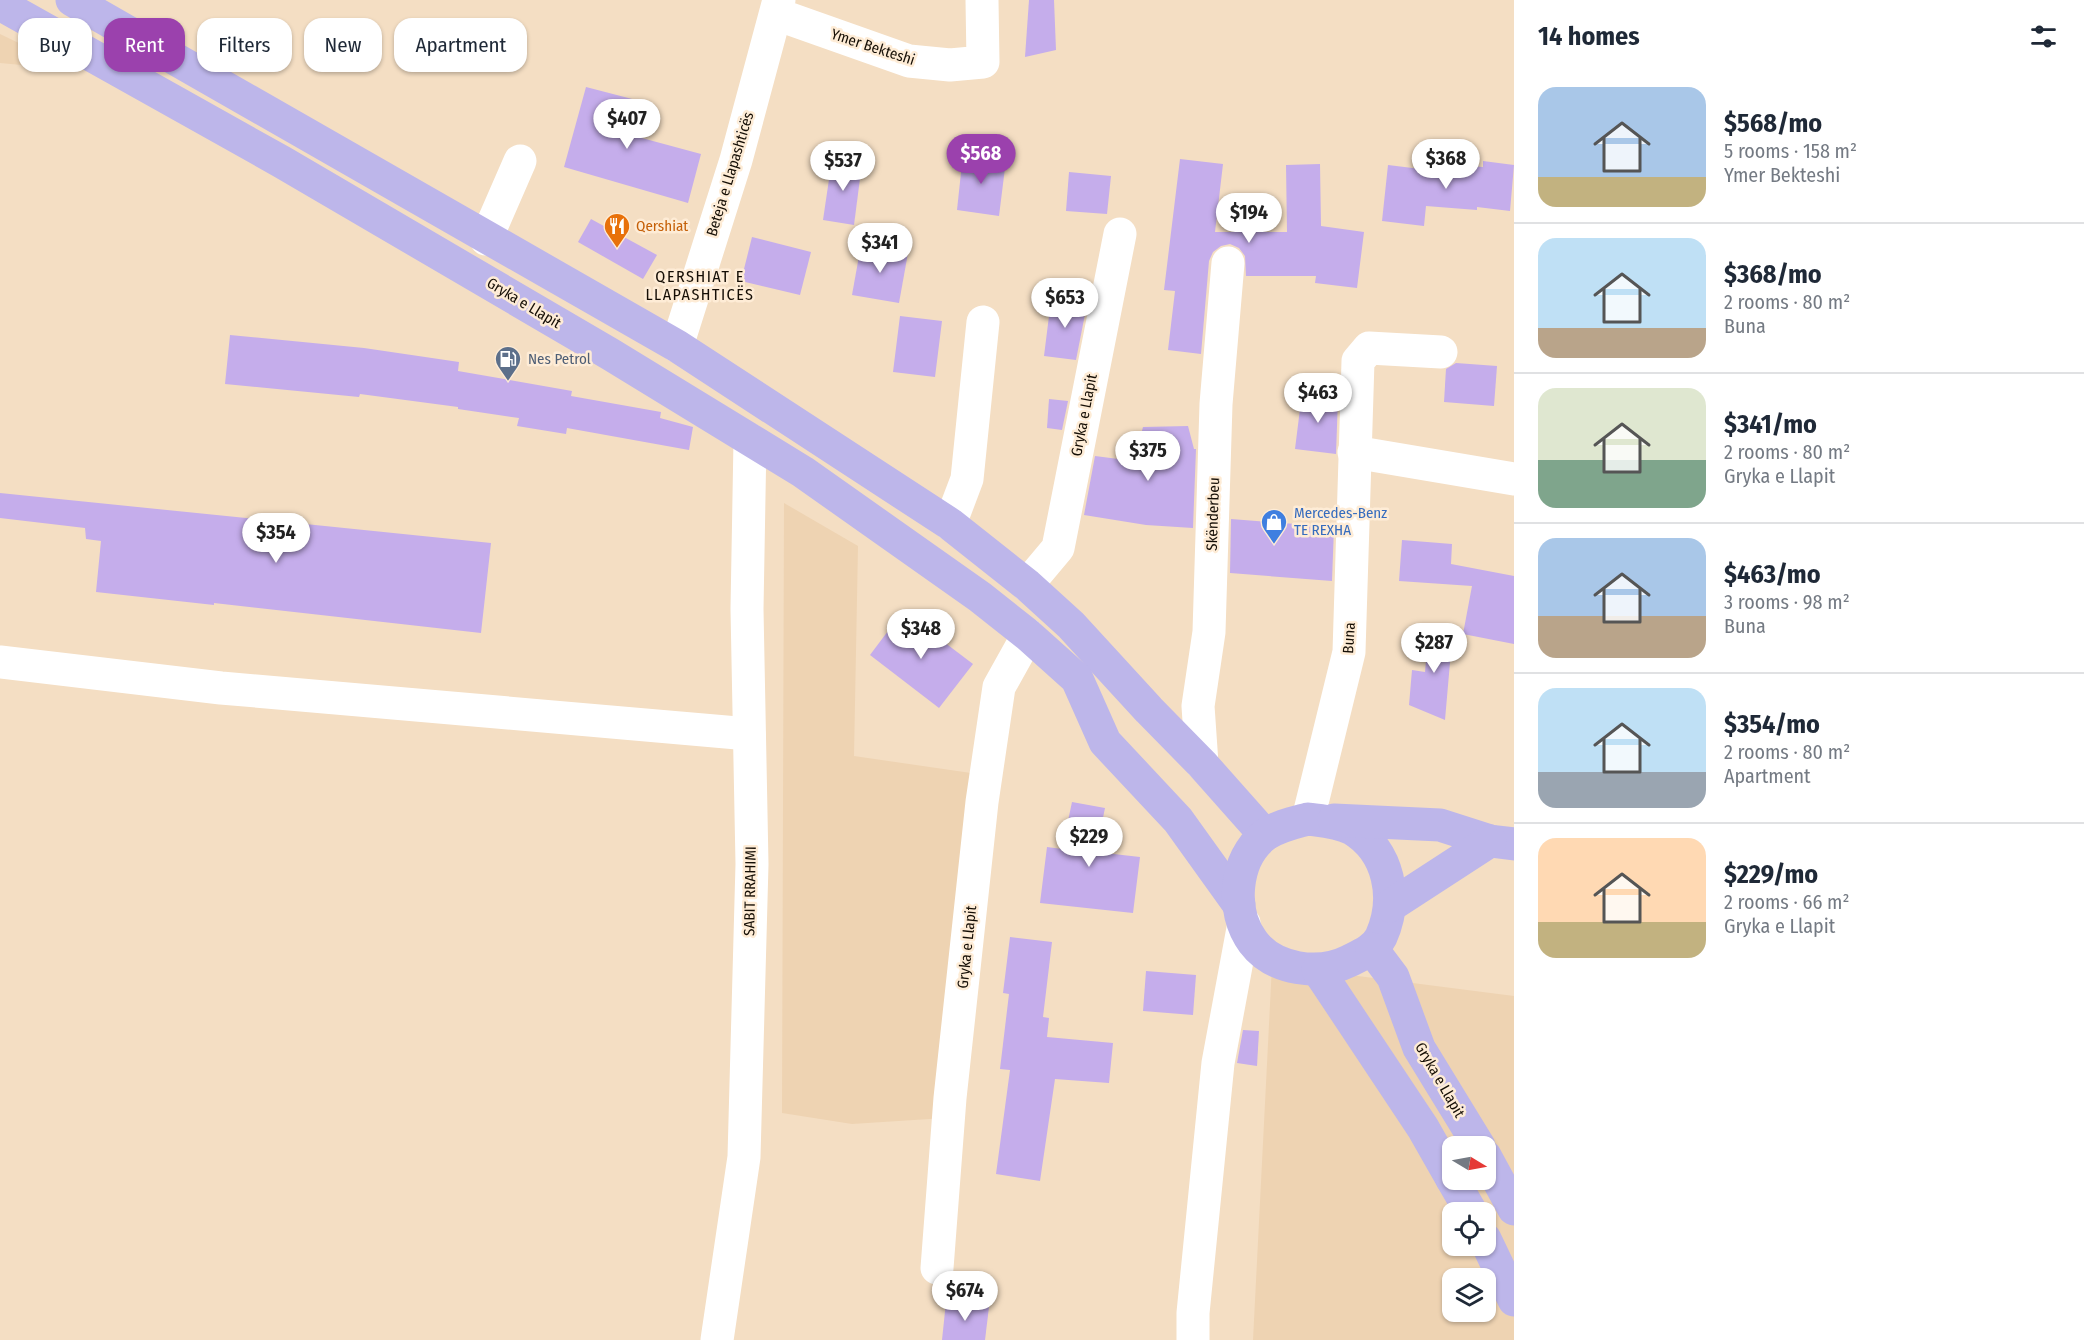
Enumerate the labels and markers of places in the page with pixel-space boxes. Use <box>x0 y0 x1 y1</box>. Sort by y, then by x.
pin: $407 <box>591 99 663 150</box>
pin: $568 <box>945 134 1017 185</box>
pin: $368 <box>1410 139 1482 190</box>
pin: $537 <box>807 141 879 192</box>
pin: $194 <box>1213 193 1285 244</box>
restaurant icon: Qershiat <box>602 211 632 249</box>
place label: Qershiat <box>636 217 688 235</box>
pin: $341 <box>844 223 916 274</box>
pin: $653 <box>1029 278 1101 329</box>
fuel station icon: Nes Petrol <box>493 344 523 382</box>
place label: Nes Petrol <box>528 350 591 368</box>
pin: $463 <box>1282 373 1354 424</box>
pin: $375 <box>1112 431 1184 482</box>
place label: Mercedes-Benz TE REXHA <box>1294 504 1387 539</box>
shop icon: Mercedes-Benz TE REXHA <box>1259 507 1289 545</box>
pin: $354 <box>240 513 312 564</box>
pin: $348 <box>885 609 957 660</box>
pin: $287 <box>1398 623 1470 674</box>
pin: $229 <box>1053 817 1125 868</box>
pin: $674 <box>929 1271 1001 1322</box>

